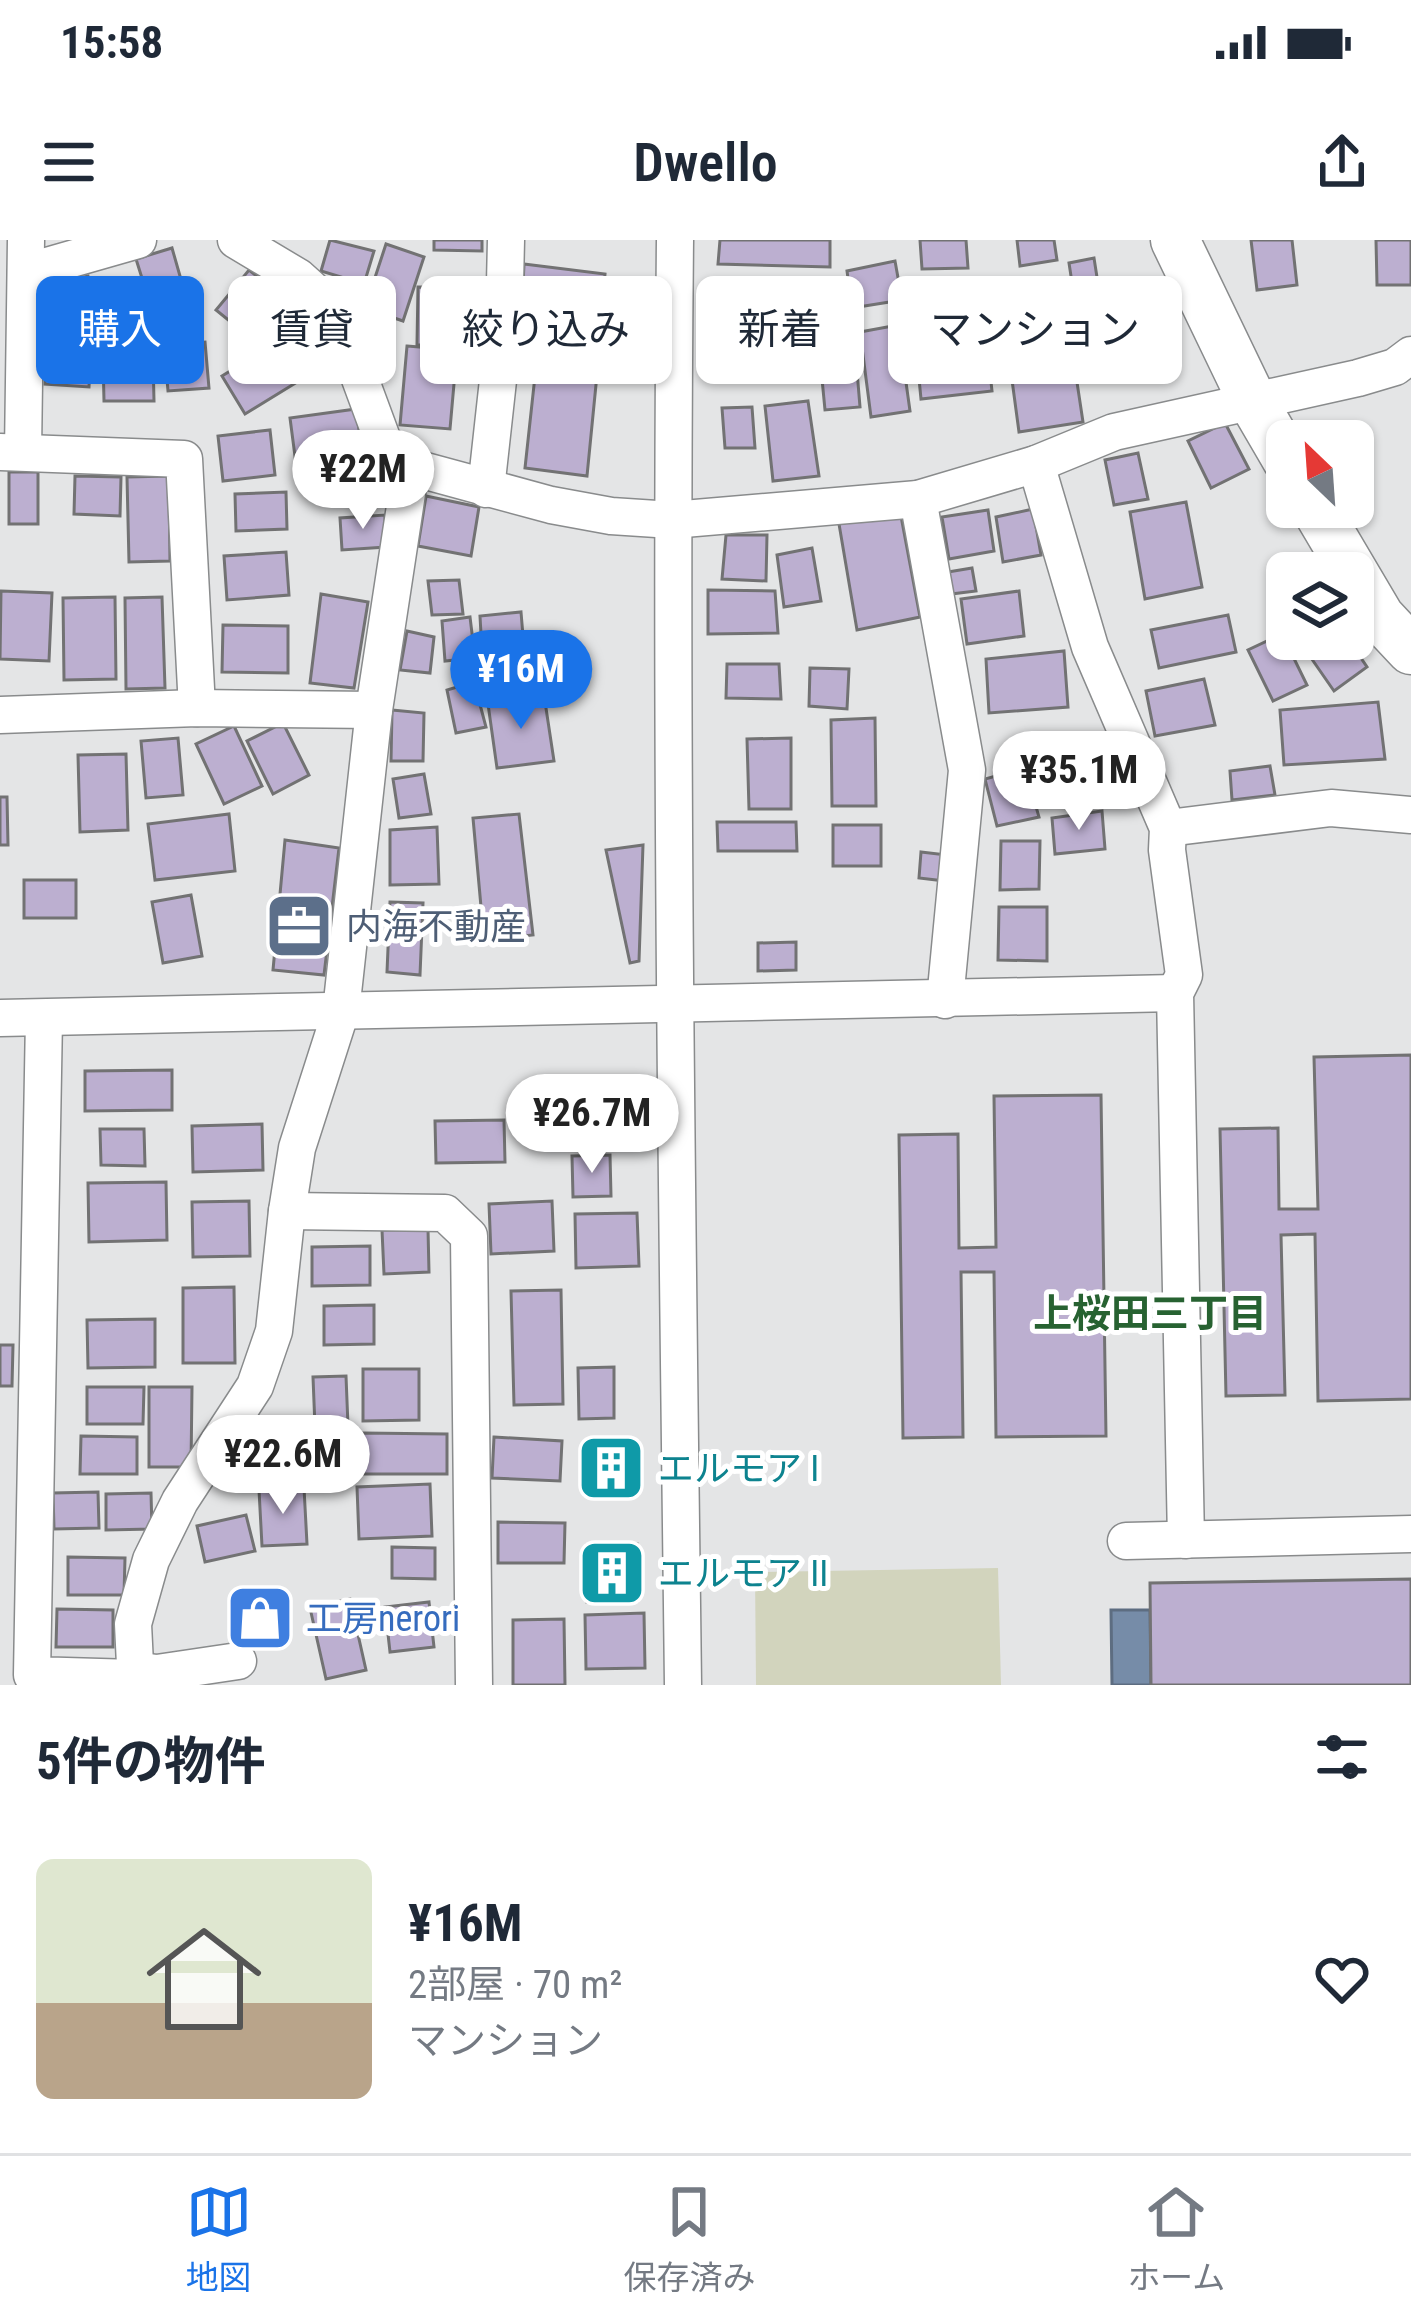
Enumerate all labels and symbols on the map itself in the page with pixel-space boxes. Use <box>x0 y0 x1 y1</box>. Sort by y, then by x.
north arrow <box>1266 420 1374 528</box>
pin: ¥22M <box>292 430 434 532</box>
pin: ¥16M <box>450 630 592 732</box>
pin: ¥35.1M <box>981 731 1177 833</box>
office icon: 内海不動産 <box>264 891 334 961</box>
place label: 内海不動産 <box>346 906 526 948</box>
pin: ¥26.7M <box>494 1074 690 1176</box>
district label: 上桜田三丁目 <box>1033 1291 1267 1337</box>
pin: ¥22.6M <box>185 1415 381 1517</box>
building icon: エルモア I <box>576 1433 646 1503</box>
place label: エルモア I <box>658 1448 819 1490</box>
building icon: エルモア II <box>577 1538 647 1608</box>
place label: エルモア II <box>658 1553 828 1595</box>
shop icon: 工房nerori <box>225 1583 295 1653</box>
place label: 工房nerori <box>306 1598 460 1640</box>

